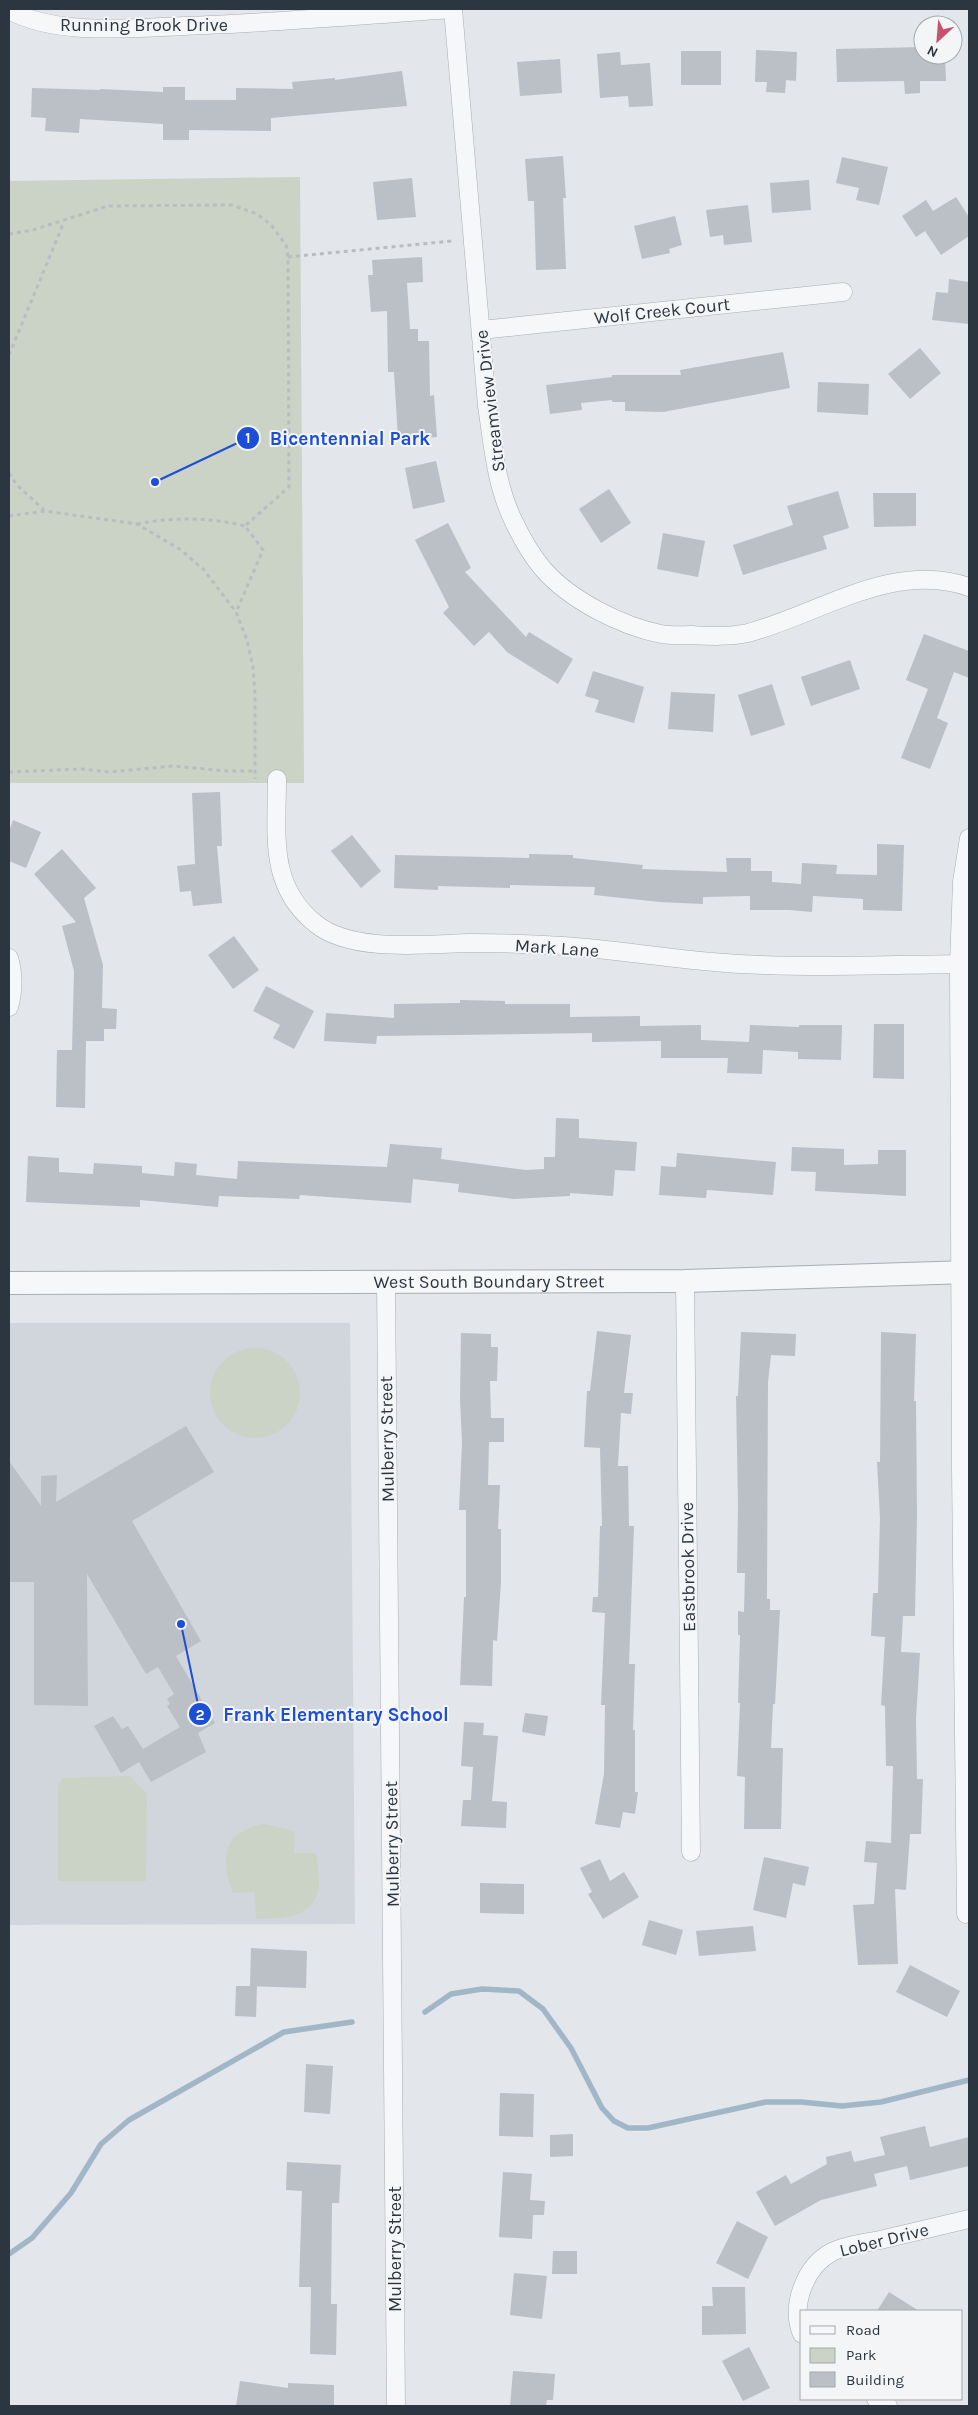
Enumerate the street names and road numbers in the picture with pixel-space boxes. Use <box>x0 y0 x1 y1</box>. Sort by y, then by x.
street label: Running Brook Drive <box>60 14 228 36</box>
street label: Wolf Creek Court <box>593 293 731 329</box>
street label: Streamview Drive <box>470 329 510 473</box>
street label: Mark Lane <box>514 934 600 962</box>
street label: West South Boundary Street <box>373 1270 605 1293</box>
street label: Mulberry Street <box>375 1375 399 1502</box>
street label: Eastbrook Drive <box>676 1502 700 1632</box>
street label: Mulberry Street <box>380 1780 404 1907</box>
street label: Mulberry Street <box>384 2186 406 2312</box>
street label: Lober Drive <box>837 2218 931 2262</box>

